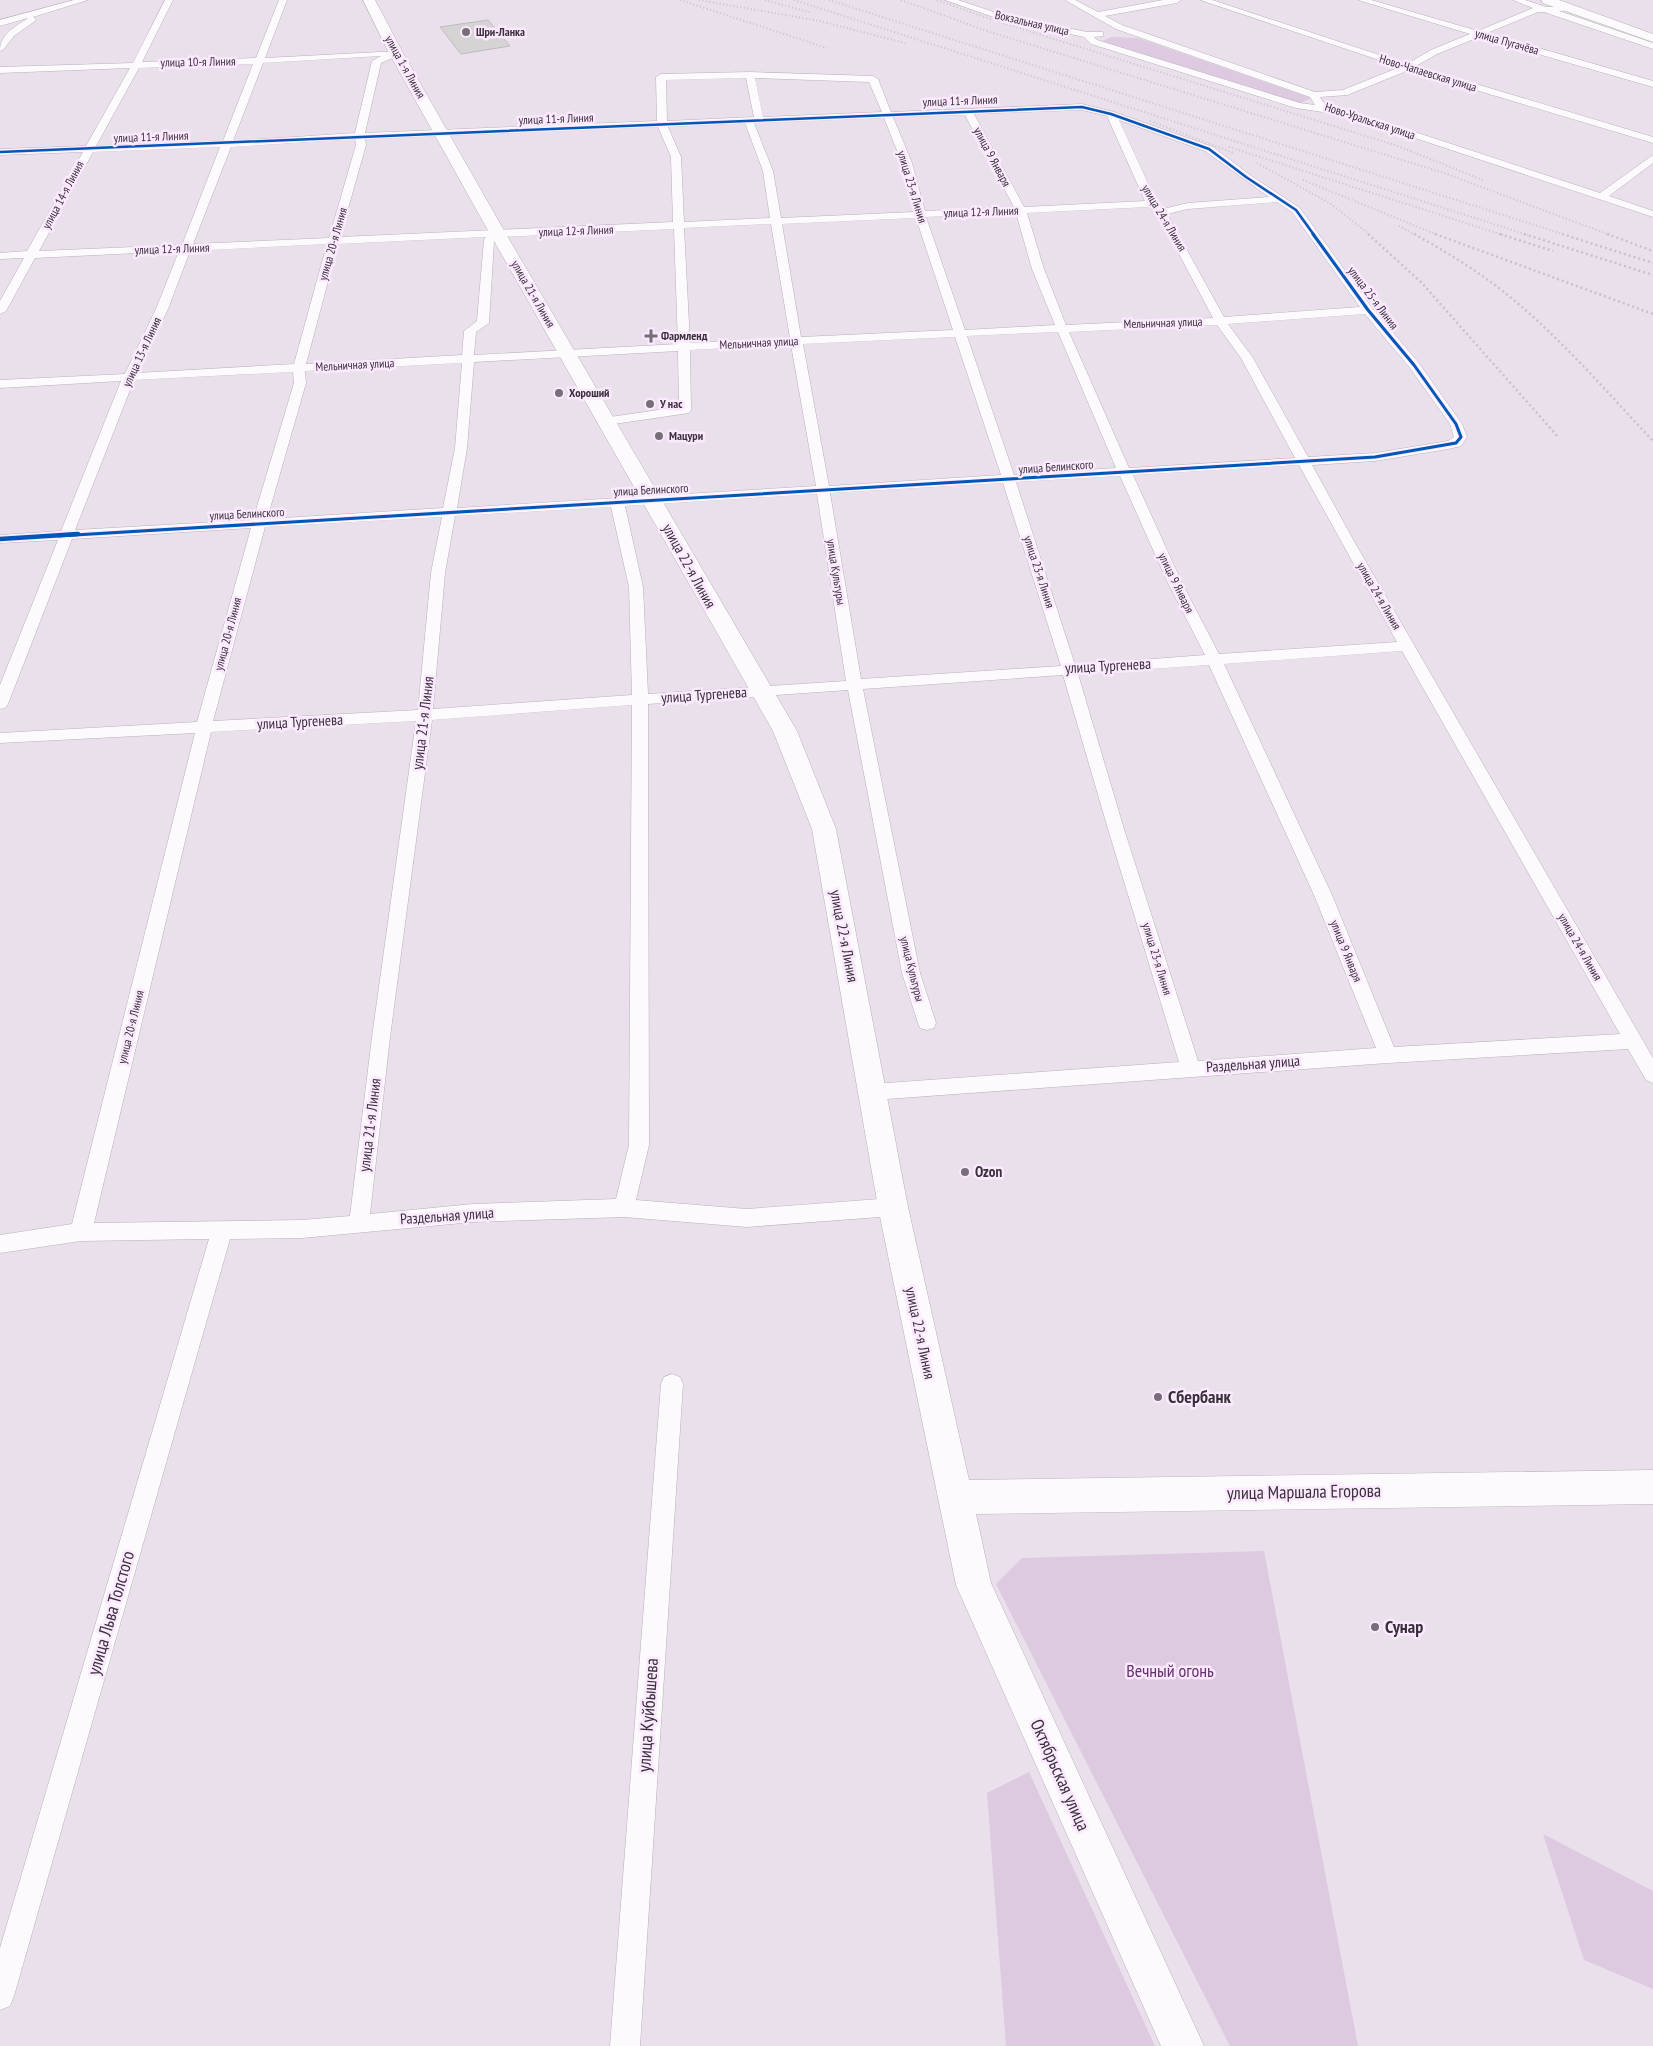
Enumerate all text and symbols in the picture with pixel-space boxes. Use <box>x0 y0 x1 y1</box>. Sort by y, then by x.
street label: Вокзальная улица <box>994 7 1071 38</box>
place label: Шри-Ланка <box>476 24 525 39</box>
street label: улица Пугачёва <box>1473 25 1541 58</box>
marker: Шри-Ланка <box>460 26 472 38</box>
street label: улица 1-я Линия <box>382 33 429 101</box>
street label: Ново-Чапаевская улица <box>1378 51 1479 95</box>
street label: улица 10-я Линия <box>160 53 236 70</box>
street label: улица 11-я Линия <box>922 92 998 109</box>
street label: Ново-Уральская улица <box>1323 99 1417 142</box>
street label: улица 11-я Линия <box>518 110 594 127</box>
street label: улица 9 Января <box>970 124 1015 189</box>
street label: улица 11-я Линия <box>113 128 189 145</box>
street label: улица 23-я Линия <box>894 149 931 225</box>
street label: улица 14-я Линия <box>38 158 87 231</box>
street label: улица 24-я Линия <box>1139 182 1190 254</box>
street label: улица 12-я Линия <box>943 203 1019 220</box>
street label: улица 20-я Линия <box>315 205 350 282</box>
street label: улица 12-я Линия <box>538 222 614 239</box>
street label: улица 12-я Линия <box>134 240 210 257</box>
street label: улица 21-я Линия <box>508 257 559 330</box>
street label: улица 25-я Линия <box>1345 263 1402 332</box>
street label: улица 13-я Линия <box>119 314 164 389</box>
street label: Мельничная улица <box>1123 314 1203 331</box>
place label: Фармленд <box>661 328 708 343</box>
marker: Фармленд <box>645 330 657 342</box>
street label: Мельничная улица <box>719 333 799 352</box>
street label: Мельничная улица <box>315 355 395 374</box>
place label: Хороший <box>569 385 610 400</box>
marker: Хороший <box>553 387 565 399</box>
place label: У нас <box>659 396 683 411</box>
marker: У нас <box>644 398 656 410</box>
place label: Мацури <box>669 428 703 443</box>
marker: Мацури <box>653 430 665 442</box>
street label: улица Белинского <box>1018 456 1094 477</box>
street label: улица Белинского <box>613 480 689 499</box>
street label: улица Белинского <box>209 504 285 523</box>
street label: улица 22-я Линия <box>658 520 721 612</box>
street label: улица 23-я Линия <box>1021 534 1058 610</box>
street label: улица Культуры <box>824 538 849 606</box>
street label: улица 9 Января <box>1155 550 1198 616</box>
street label: улица 24-я Линия <box>1354 559 1405 632</box>
street label: улица 20-я Линия <box>211 595 245 672</box>
street label: улица Тургенева <box>1064 654 1151 677</box>
street label: улица 21-я Линия <box>407 675 438 771</box>
street label: улица Тургенева <box>660 682 748 707</box>
street label: улица Тургенева <box>256 710 343 733</box>
street label: улица 22-я Линия <box>826 888 863 984</box>
street label: улица 24-я Линия <box>1555 910 1606 983</box>
street label: улица 9 Января <box>1327 918 1366 984</box>
street label: улица 23-я Линия <box>1139 921 1176 997</box>
street label: улица Культуры <box>897 935 928 1003</box>
street label: улица 20-я Линия <box>114 988 147 1065</box>
street label: Раздельная улица <box>1205 1051 1301 1076</box>
street label: улица 21-я Линия <box>354 1077 385 1173</box>
place label: Ozon <box>975 1162 1002 1181</box>
marker: Ozon <box>959 1166 971 1178</box>
street label: Раздельная улица <box>399 1203 495 1228</box>
street label: улица 22-я Линия <box>901 1285 940 1381</box>
place label: Сбербанк <box>1168 1385 1231 1408</box>
marker: Сбербанк <box>1152 1391 1164 1403</box>
street label: улица Маршала Егорова <box>1227 1479 1381 1504</box>
street label: улица Льва Толстого <box>82 1548 139 1678</box>
place label: Сунар <box>1385 1615 1423 1638</box>
marker: Сунар <box>1369 1621 1381 1633</box>
street label: улица Куйбышева <box>632 1657 663 1773</box>
park label: Вечный огонь <box>1126 1659 1214 1682</box>
street label: Октябрьская улица <box>1026 1715 1095 1834</box>

